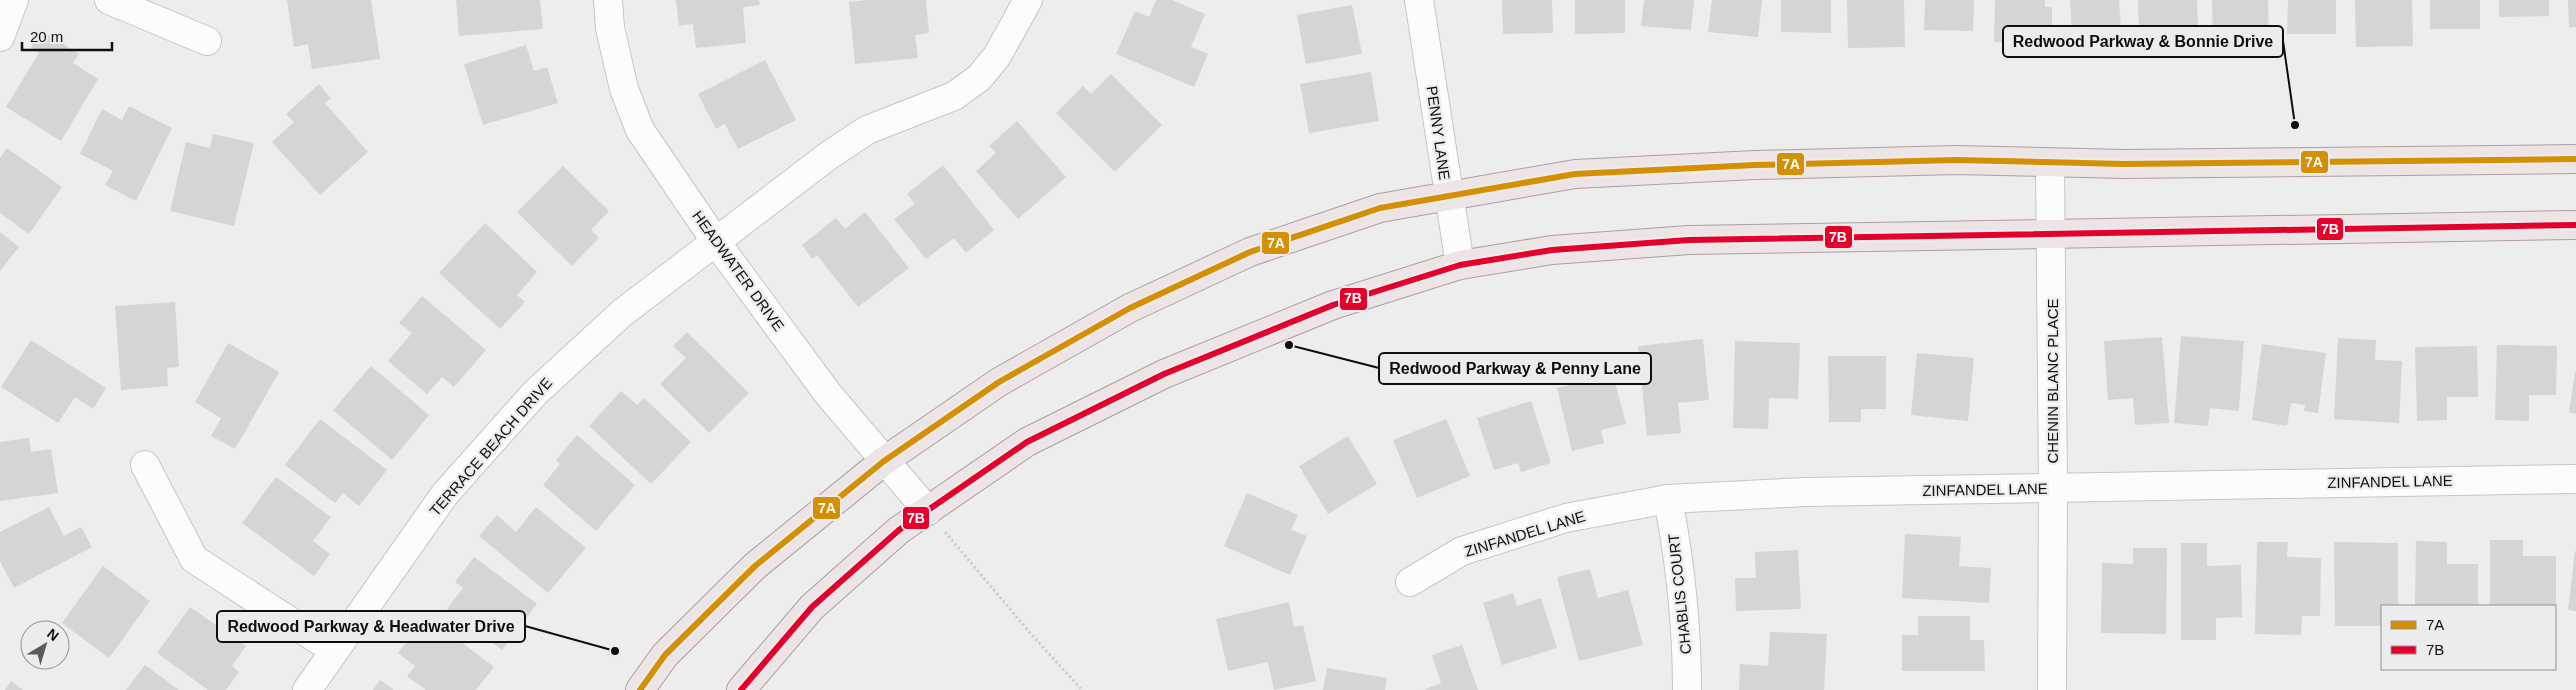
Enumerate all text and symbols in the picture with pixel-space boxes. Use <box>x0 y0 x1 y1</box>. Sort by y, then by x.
scale bar <box>22 20 112 52</box>
callout: Redwood Parkway & Bonnie Drive <box>2003 26 2283 57</box>
text: 20 m <box>30 28 63 45</box>
text: Redwood Parkway & Bonnie Drive <box>2013 33 2273 50</box>
street label: PENNY LANE <box>1423 85 1454 181</box>
line badge: 7A <box>2300 150 2329 174</box>
line badge: 7A <box>1776 152 1805 176</box>
text: 7A <box>2305 154 2323 170</box>
text: 7A <box>1782 156 1800 172</box>
street label: HEADWATER DRIVE <box>689 207 788 334</box>
line badge: 7B <box>2316 217 2344 241</box>
text: 7B <box>2321 221 2339 237</box>
line badge: 7B <box>1824 225 1853 249</box>
text: 7B <box>1829 229 1847 245</box>
line badge: 7A <box>1261 231 1290 255</box>
text: 7A <box>1267 235 1285 251</box>
line badge: 7B <box>1339 287 1368 311</box>
text: 7B <box>1344 290 1362 306</box>
street label: CHENIN BLANC PLACE <box>2044 298 2061 464</box>
callout: Redwood Parkway & Penny Lane <box>1379 353 1651 384</box>
text: Redwood Parkway & Penny Lane <box>1389 360 1641 377</box>
street label: TERRACE BEACH DRIVE <box>426 374 555 519</box>
street label: ZINFANDEL LANE <box>2327 472 2453 491</box>
street label: ZINFANDEL LANE <box>1922 480 2048 499</box>
line badge: 7A <box>812 496 841 520</box>
text: 7A <box>818 500 836 516</box>
line badge: 7B <box>902 506 930 530</box>
street label: ZINFANDEL LANE <box>1462 507 1587 560</box>
text: 7B <box>907 510 925 526</box>
street label: CHABLIS COURT <box>1665 533 1694 655</box>
legend <box>2381 605 2556 670</box>
callout: Redwood Parkway & Headwater Drive <box>217 611 525 642</box>
text: 7A <box>2426 616 2444 633</box>
text: Redwood Parkway & Headwater Drive <box>227 618 515 635</box>
north arrow <box>20 620 70 670</box>
text: N <box>44 625 62 644</box>
text: 7B <box>2426 641 2444 658</box>

